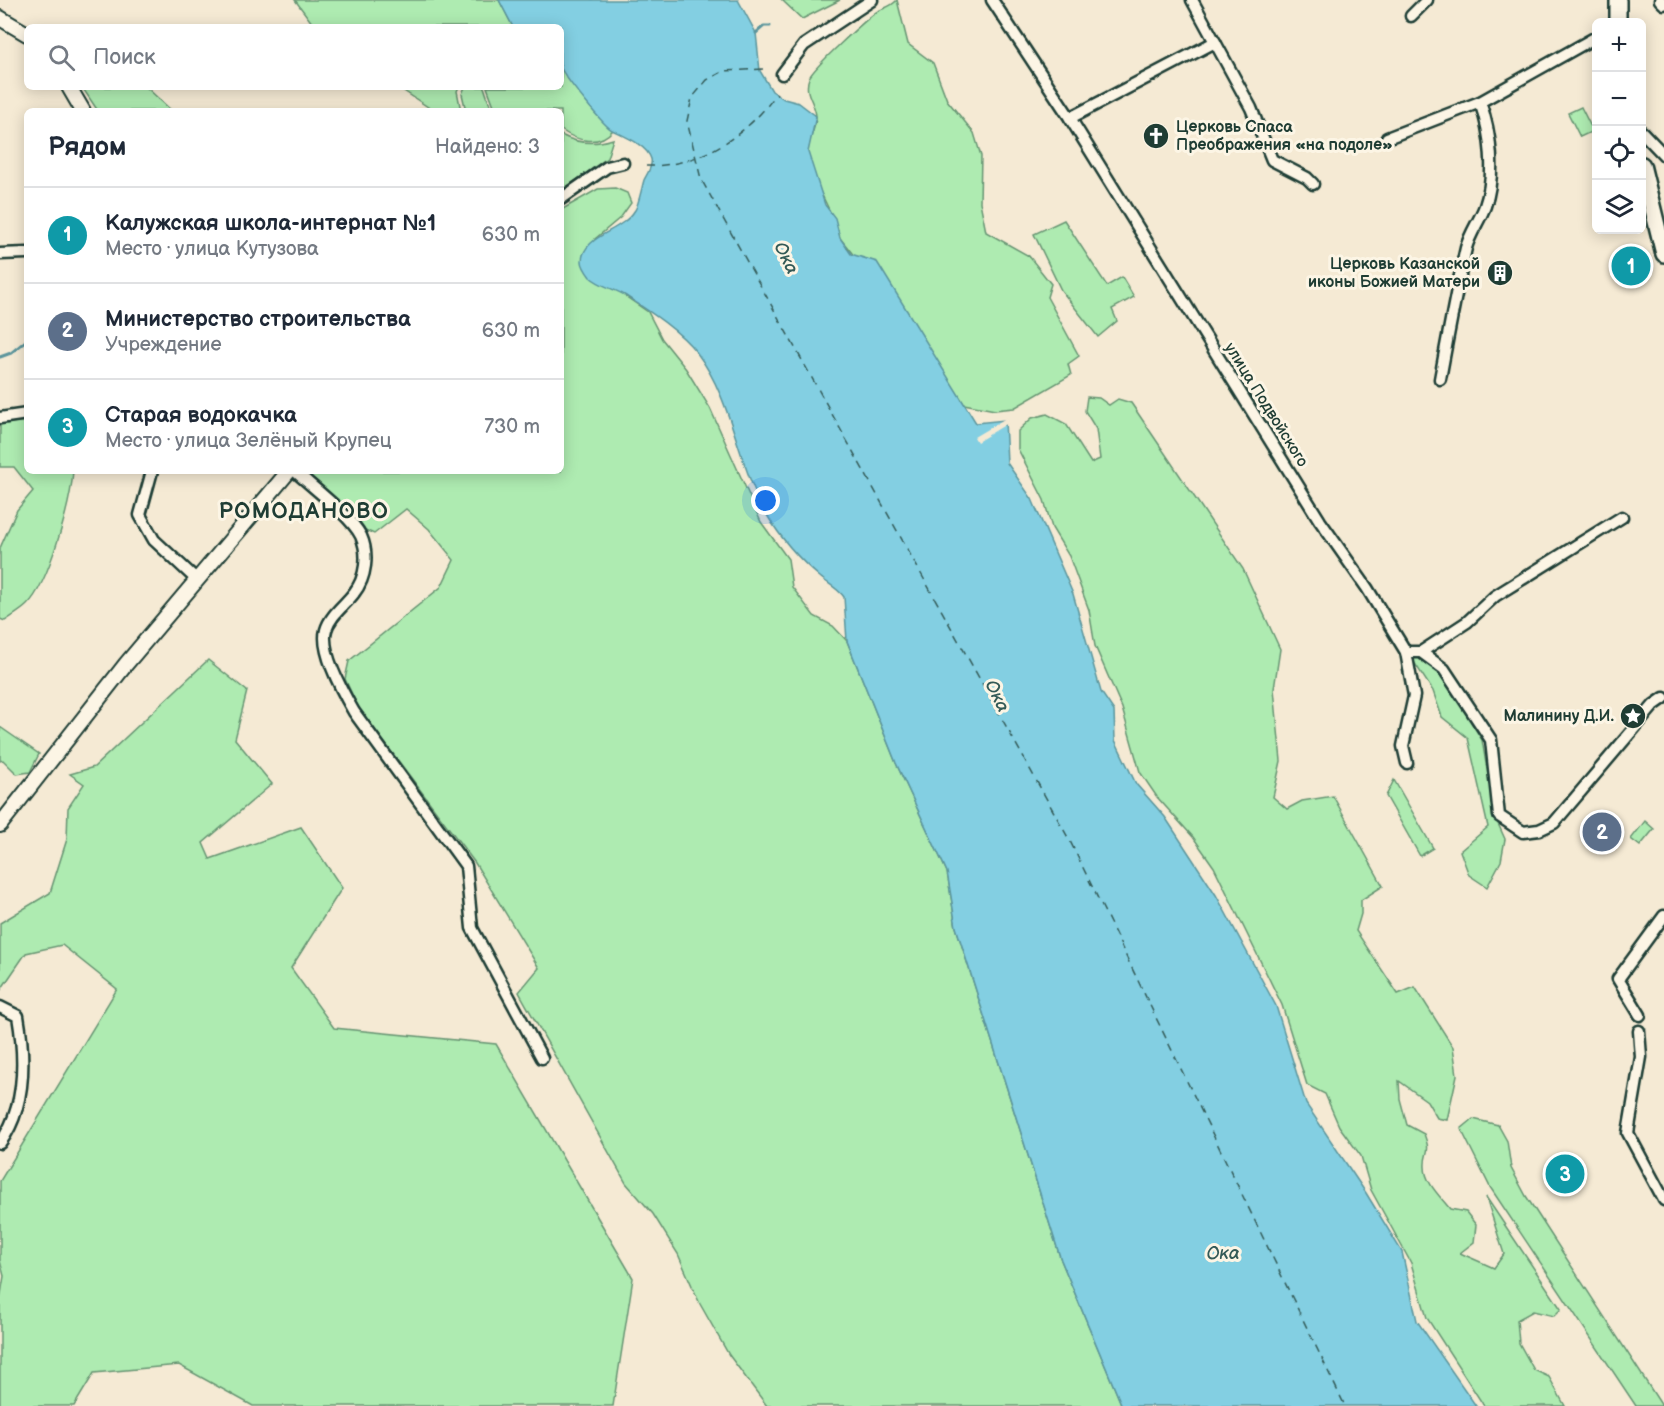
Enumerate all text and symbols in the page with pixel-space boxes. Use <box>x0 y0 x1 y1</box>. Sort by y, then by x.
map controls <box>1592 18 1646 234</box>
button: + <box>1592 18 1646 72</box>
search box <box>24 24 564 90</box>
icon: search <box>45 41 78 74</box>
text: Поиск <box>93 44 156 71</box>
button: − <box>1592 72 1646 126</box>
place label: Церковь Спаса Преображения «на подоле» <box>1176 118 1393 155</box>
church icon: Церковь Спаса Преображения «на подоле» <box>1141 121 1171 151</box>
button: locate <box>1592 126 1646 180</box>
text: Рядом <box>48 132 126 163</box>
text: Найдено: 3 <box>435 135 540 159</box>
button: layers <box>1592 180 1646 234</box>
text: Калужская школа-интернат №1 <box>105 210 436 237</box>
text: 1 <box>63 223 72 247</box>
text: 630 m <box>482 223 540 247</box>
text: Место · улица Кутузова <box>105 237 319 261</box>
water label: Ока <box>769 238 803 278</box>
pin: 1 <box>1612 244 1650 288</box>
place label: Церковь Казанской иконы Божией Матери <box>1308 255 1480 292</box>
building icon: Церковь Казанской иконы Божией Матери <box>1485 258 1515 288</box>
text: Министерство строительства <box>105 306 411 333</box>
text: 2 <box>62 319 73 343</box>
text: 630 m <box>482 319 540 343</box>
text: Учреждение <box>105 333 222 357</box>
street label: улица Подвойского <box>1220 339 1312 471</box>
text: Старая водокачка <box>105 402 297 429</box>
text: 3 <box>62 415 73 439</box>
text: 730 m <box>484 415 540 439</box>
text: Место · улица Зелёный Крупец <box>105 429 391 453</box>
your location <box>751 486 780 515</box>
district label: РОМОДАНОВО <box>219 498 389 525</box>
water label: Ока <box>980 676 1014 716</box>
place icon: Малинину Д.И. <box>1618 701 1648 731</box>
place label: Малинину Д.И. <box>1504 707 1614 726</box>
pin: 2 <box>1582 810 1622 854</box>
pin: 3 <box>1546 1152 1584 1196</box>
water label: Ока <box>1206 1243 1240 1264</box>

